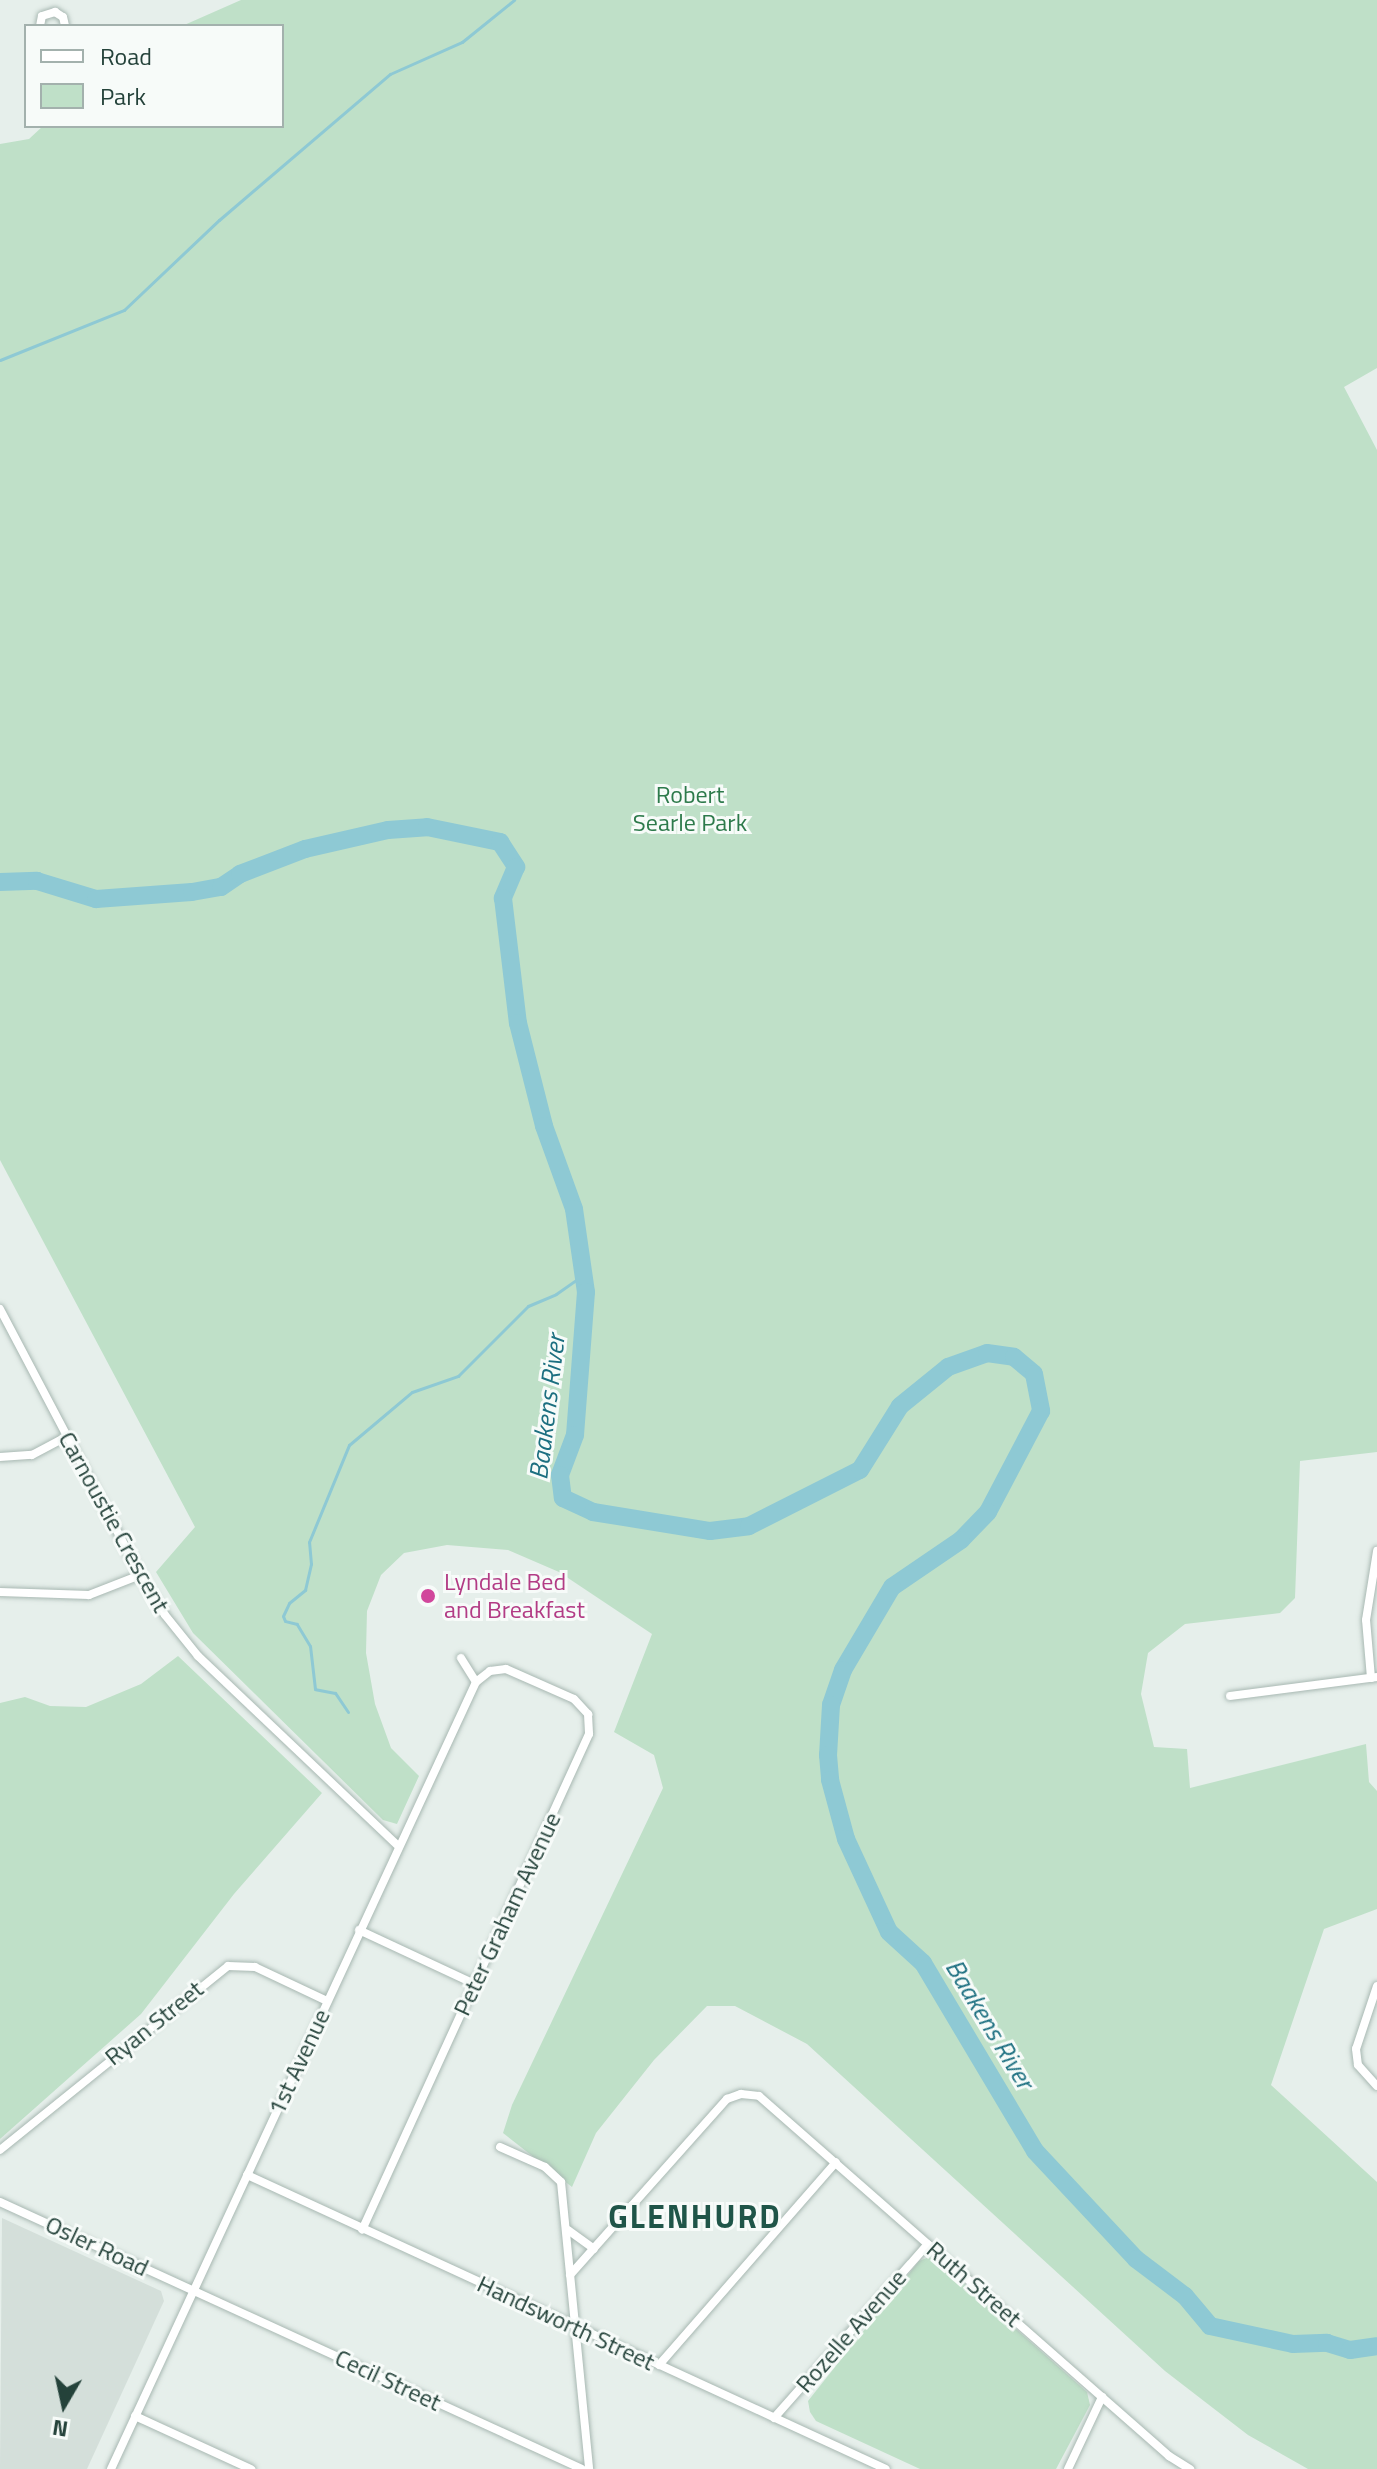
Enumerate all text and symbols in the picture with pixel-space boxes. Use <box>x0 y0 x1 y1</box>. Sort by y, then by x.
legend <box>24 24 284 128</box>
text: Road <box>100 38 152 74</box>
text: Park <box>100 78 146 114</box>
park label: Robert Searle Park <box>633 781 747 837</box>
water label: Baakens River <box>523 1333 571 1481</box>
street label: Carnoustie Crescent <box>52 1427 176 1617</box>
place label: Lyndale Bed and Breakfast <box>444 1568 585 1624</box>
marker: Lyndale Bed and Breakfast <box>419 1587 437 1605</box>
street label: Peter Graham Avenue <box>447 1808 567 2020</box>
water label: Baakens River <box>939 1954 1041 2094</box>
street label: Ryan Street <box>99 1975 209 2071</box>
street label: 1st Avenue <box>262 2005 336 2119</box>
district label: GLENHURD <box>608 2197 782 2235</box>
street label: Osler Road <box>41 2210 153 2282</box>
street label: Ruth Street <box>921 2235 1027 2333</box>
street label: Rozelle Avenue <box>790 2264 912 2398</box>
street label: Handsworth Street <box>473 2269 659 2377</box>
street label: Cecil Street <box>331 2343 445 2417</box>
north arrow <box>24 2365 104 2445</box>
text: N <box>50 2411 70 2447</box>

